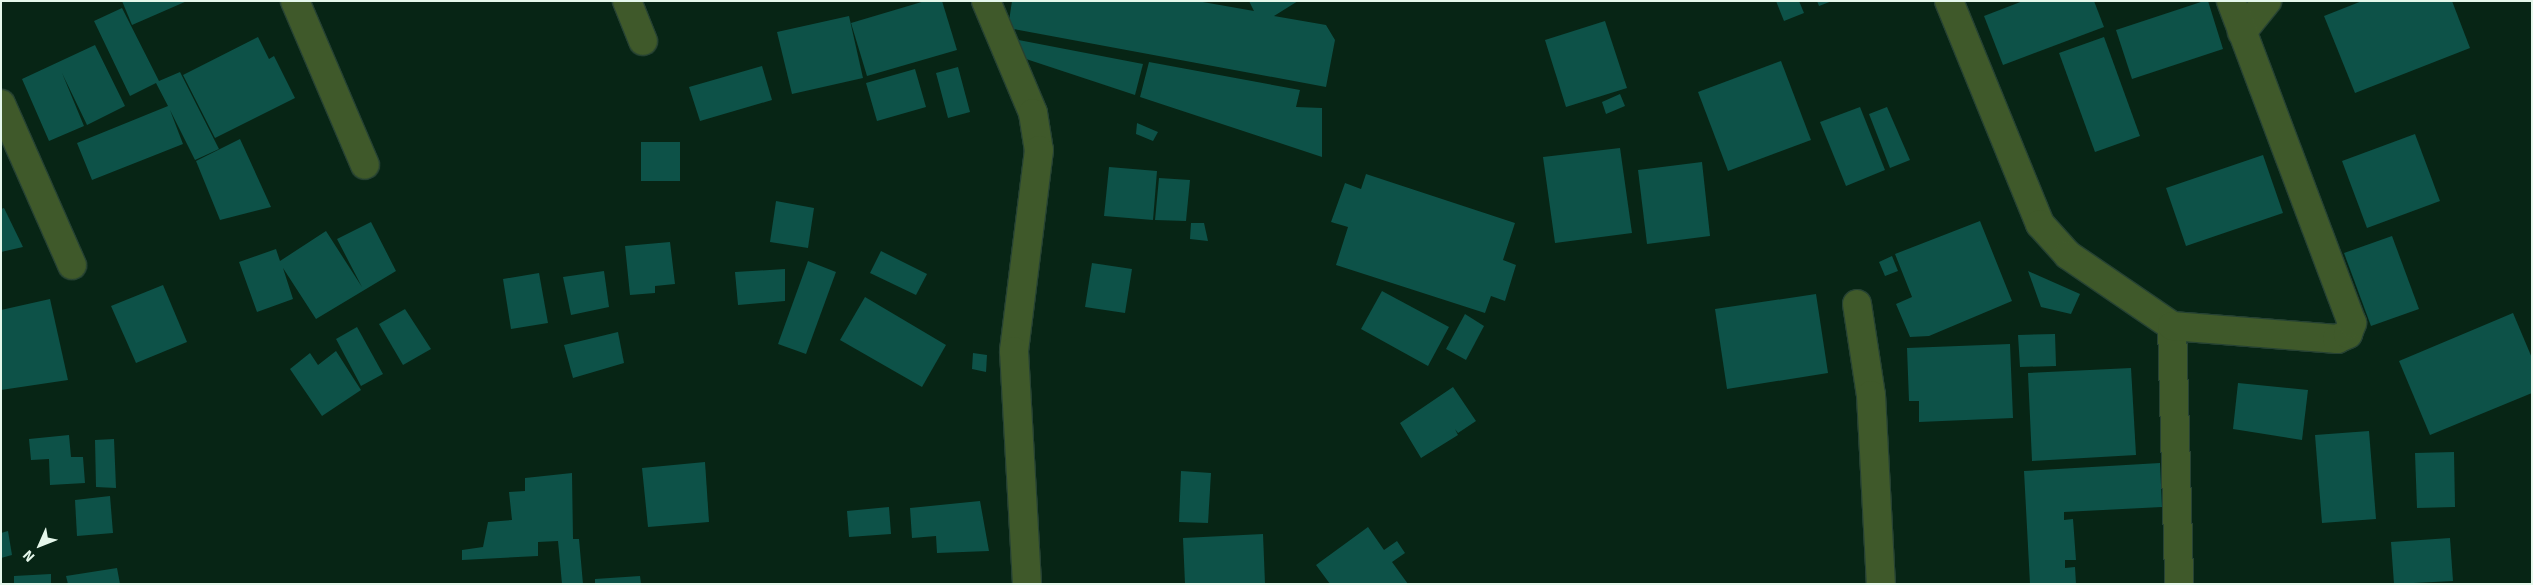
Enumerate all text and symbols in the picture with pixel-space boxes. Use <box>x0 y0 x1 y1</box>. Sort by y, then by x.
north arrow <box>15 520 65 570</box>
text: N <box>19 546 38 565</box>

